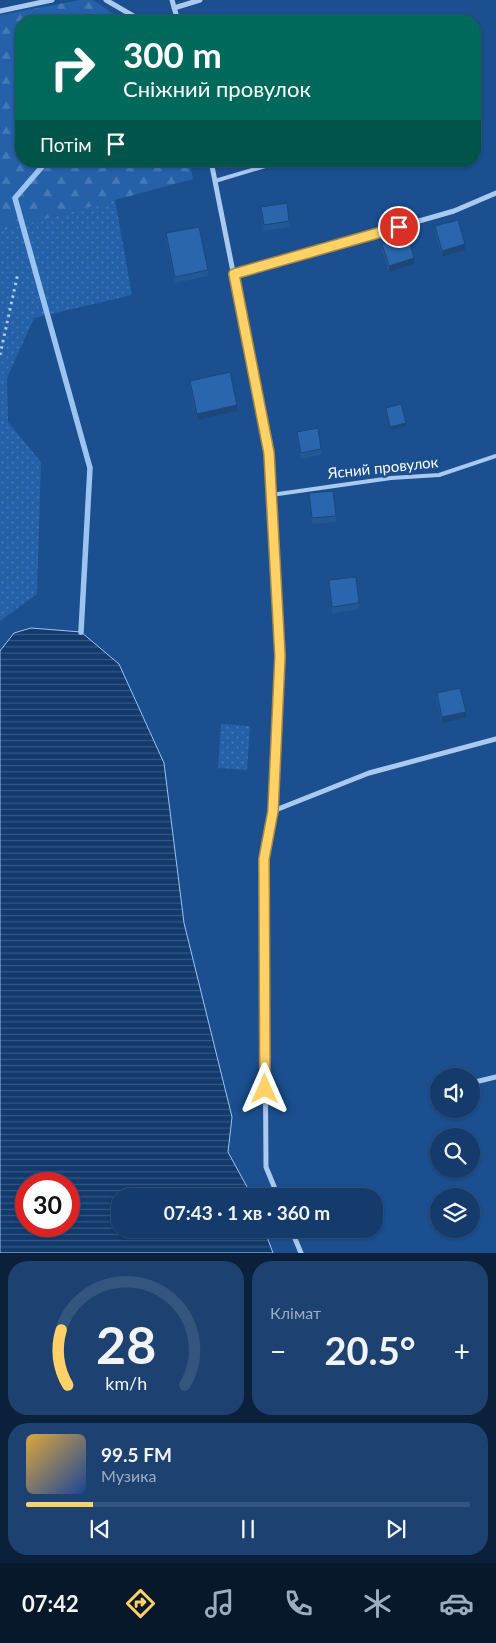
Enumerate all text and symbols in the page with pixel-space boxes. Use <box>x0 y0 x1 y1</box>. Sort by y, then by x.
text: 300 m <box>123 33 222 75</box>
icon: right <box>40 35 105 100</box>
text: Сніжний провулок <box>123 75 311 102</box>
icon: arrive <box>102 130 130 158</box>
text: Потім <box>40 133 92 156</box>
pin <box>378 206 420 248</box>
icon: arrive <box>385 213 413 241</box>
street label: Ясний провулок <box>326 452 439 482</box>
position arrow <box>238 1062 290 1114</box>
map controls <box>430 1068 480 1238</box>
button: sound <box>430 1068 480 1118</box>
button: search <box>430 1128 480 1178</box>
speed limit sign: 30 <box>15 1172 80 1237</box>
button: layers <box>430 1188 480 1238</box>
text: 07:43 · 1 хв · 360 m <box>164 1201 330 1224</box>
text: Клімат <box>270 1303 321 1322</box>
text: 28 <box>96 1313 156 1375</box>
text: 20.5° <box>325 1327 415 1373</box>
text: − <box>270 1334 286 1368</box>
text: + <box>454 1334 470 1368</box>
text: km/h <box>105 1372 147 1394</box>
text: 99.5 FM <box>101 1443 172 1466</box>
text: Музика <box>101 1466 157 1485</box>
icon: previous <box>86 1515 114 1543</box>
icon: pause <box>234 1515 262 1543</box>
icon: next <box>382 1515 410 1543</box>
icon: directions <box>123 1586 158 1621</box>
icon: music <box>202 1586 237 1621</box>
icon: phone <box>281 1586 316 1621</box>
icon: climate <box>360 1586 395 1621</box>
icon: car <box>439 1586 474 1621</box>
text: 07:42 <box>22 1590 79 1617</box>

